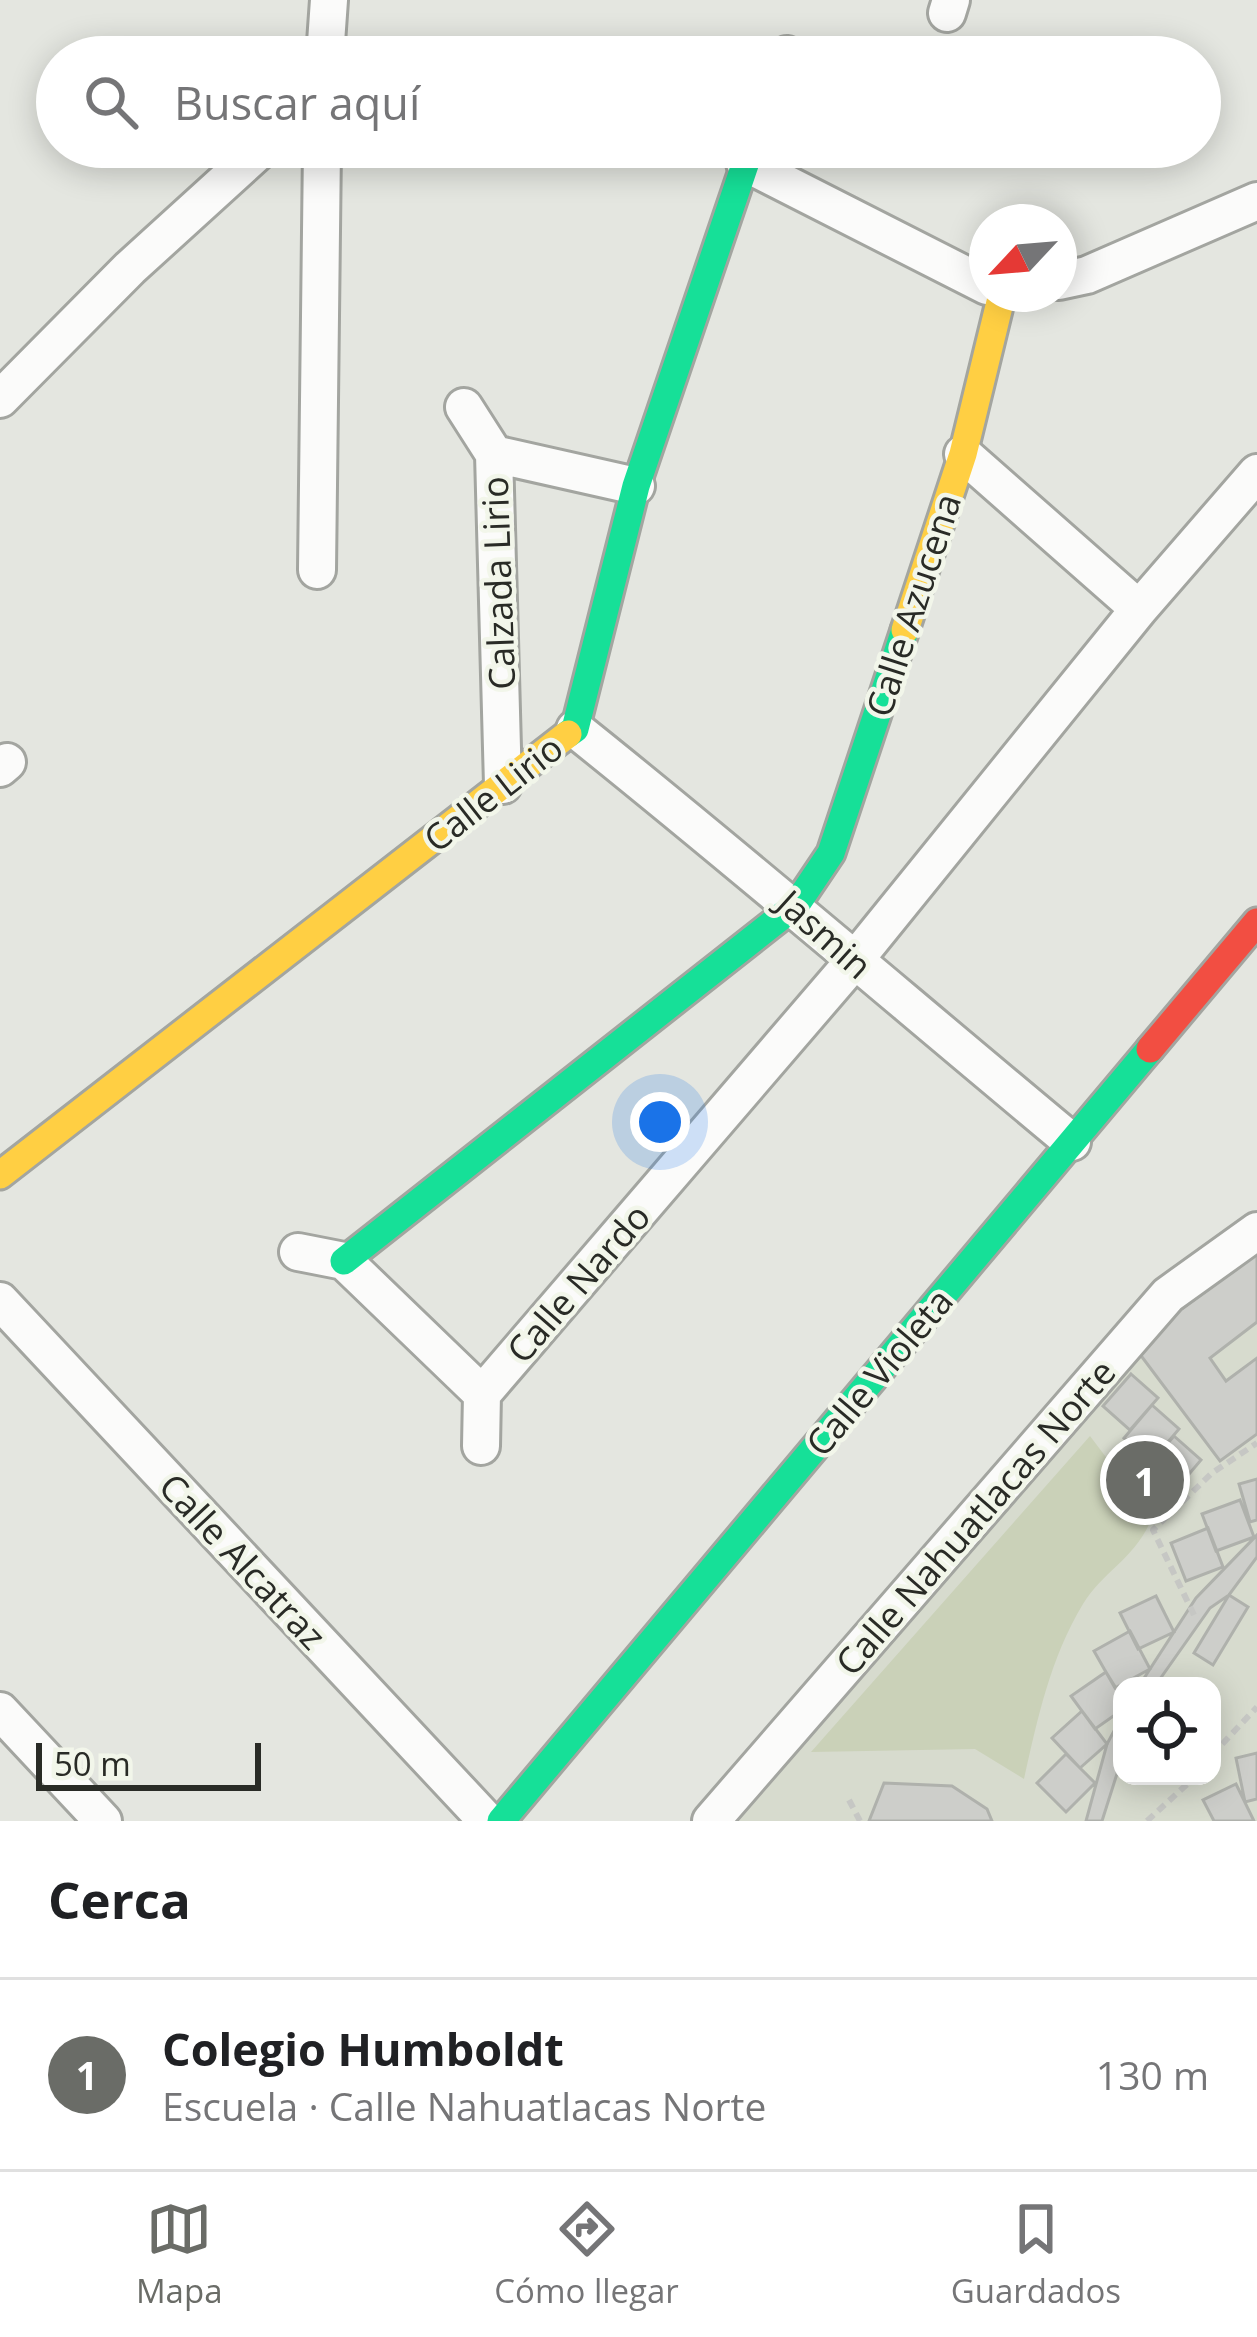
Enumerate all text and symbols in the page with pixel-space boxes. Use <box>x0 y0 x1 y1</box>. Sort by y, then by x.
search box <box>36 36 1221 168</box>
icon: search <box>78 69 144 135</box>
text: Buscar aquí <box>174 72 420 133</box>
north arrow <box>969 204 1077 312</box>
street label: Calzada Lirio <box>470 476 526 690</box>
street label: Calle Azucena <box>854 487 972 723</box>
street label: Calle Lirio <box>413 723 573 863</box>
street label: Jasmin <box>765 877 883 989</box>
your location <box>630 1092 690 1152</box>
street label: Calle Nardo <box>495 1193 661 1373</box>
street label: Calle Violeta <box>794 1278 964 1466</box>
street label: Calle Nahuatlacas Norte <box>824 1349 1126 1685</box>
pin: 1 <box>1106 1435 1184 1525</box>
street label: Calle Alcatraz <box>149 1462 337 1660</box>
map controls <box>1113 1677 1221 1785</box>
button: locate <box>1113 1677 1221 1785</box>
scale bar <box>36 1737 261 1790</box>
text: 50 m <box>54 1741 131 1786</box>
text: Cerca <box>48 1864 191 1934</box>
text: Colegio Humboldt <box>162 2018 564 2079</box>
text: 1 <box>76 2048 98 2101</box>
text: 130 m <box>1096 2048 1209 2101</box>
text: Escuela · Calle Nahuatlacas Norte <box>162 2079 766 2132</box>
tab: Mapa <box>136 2196 222 2313</box>
tab: Cómo llegar <box>494 2196 679 2313</box>
tab: Guardados <box>951 2196 1121 2313</box>

